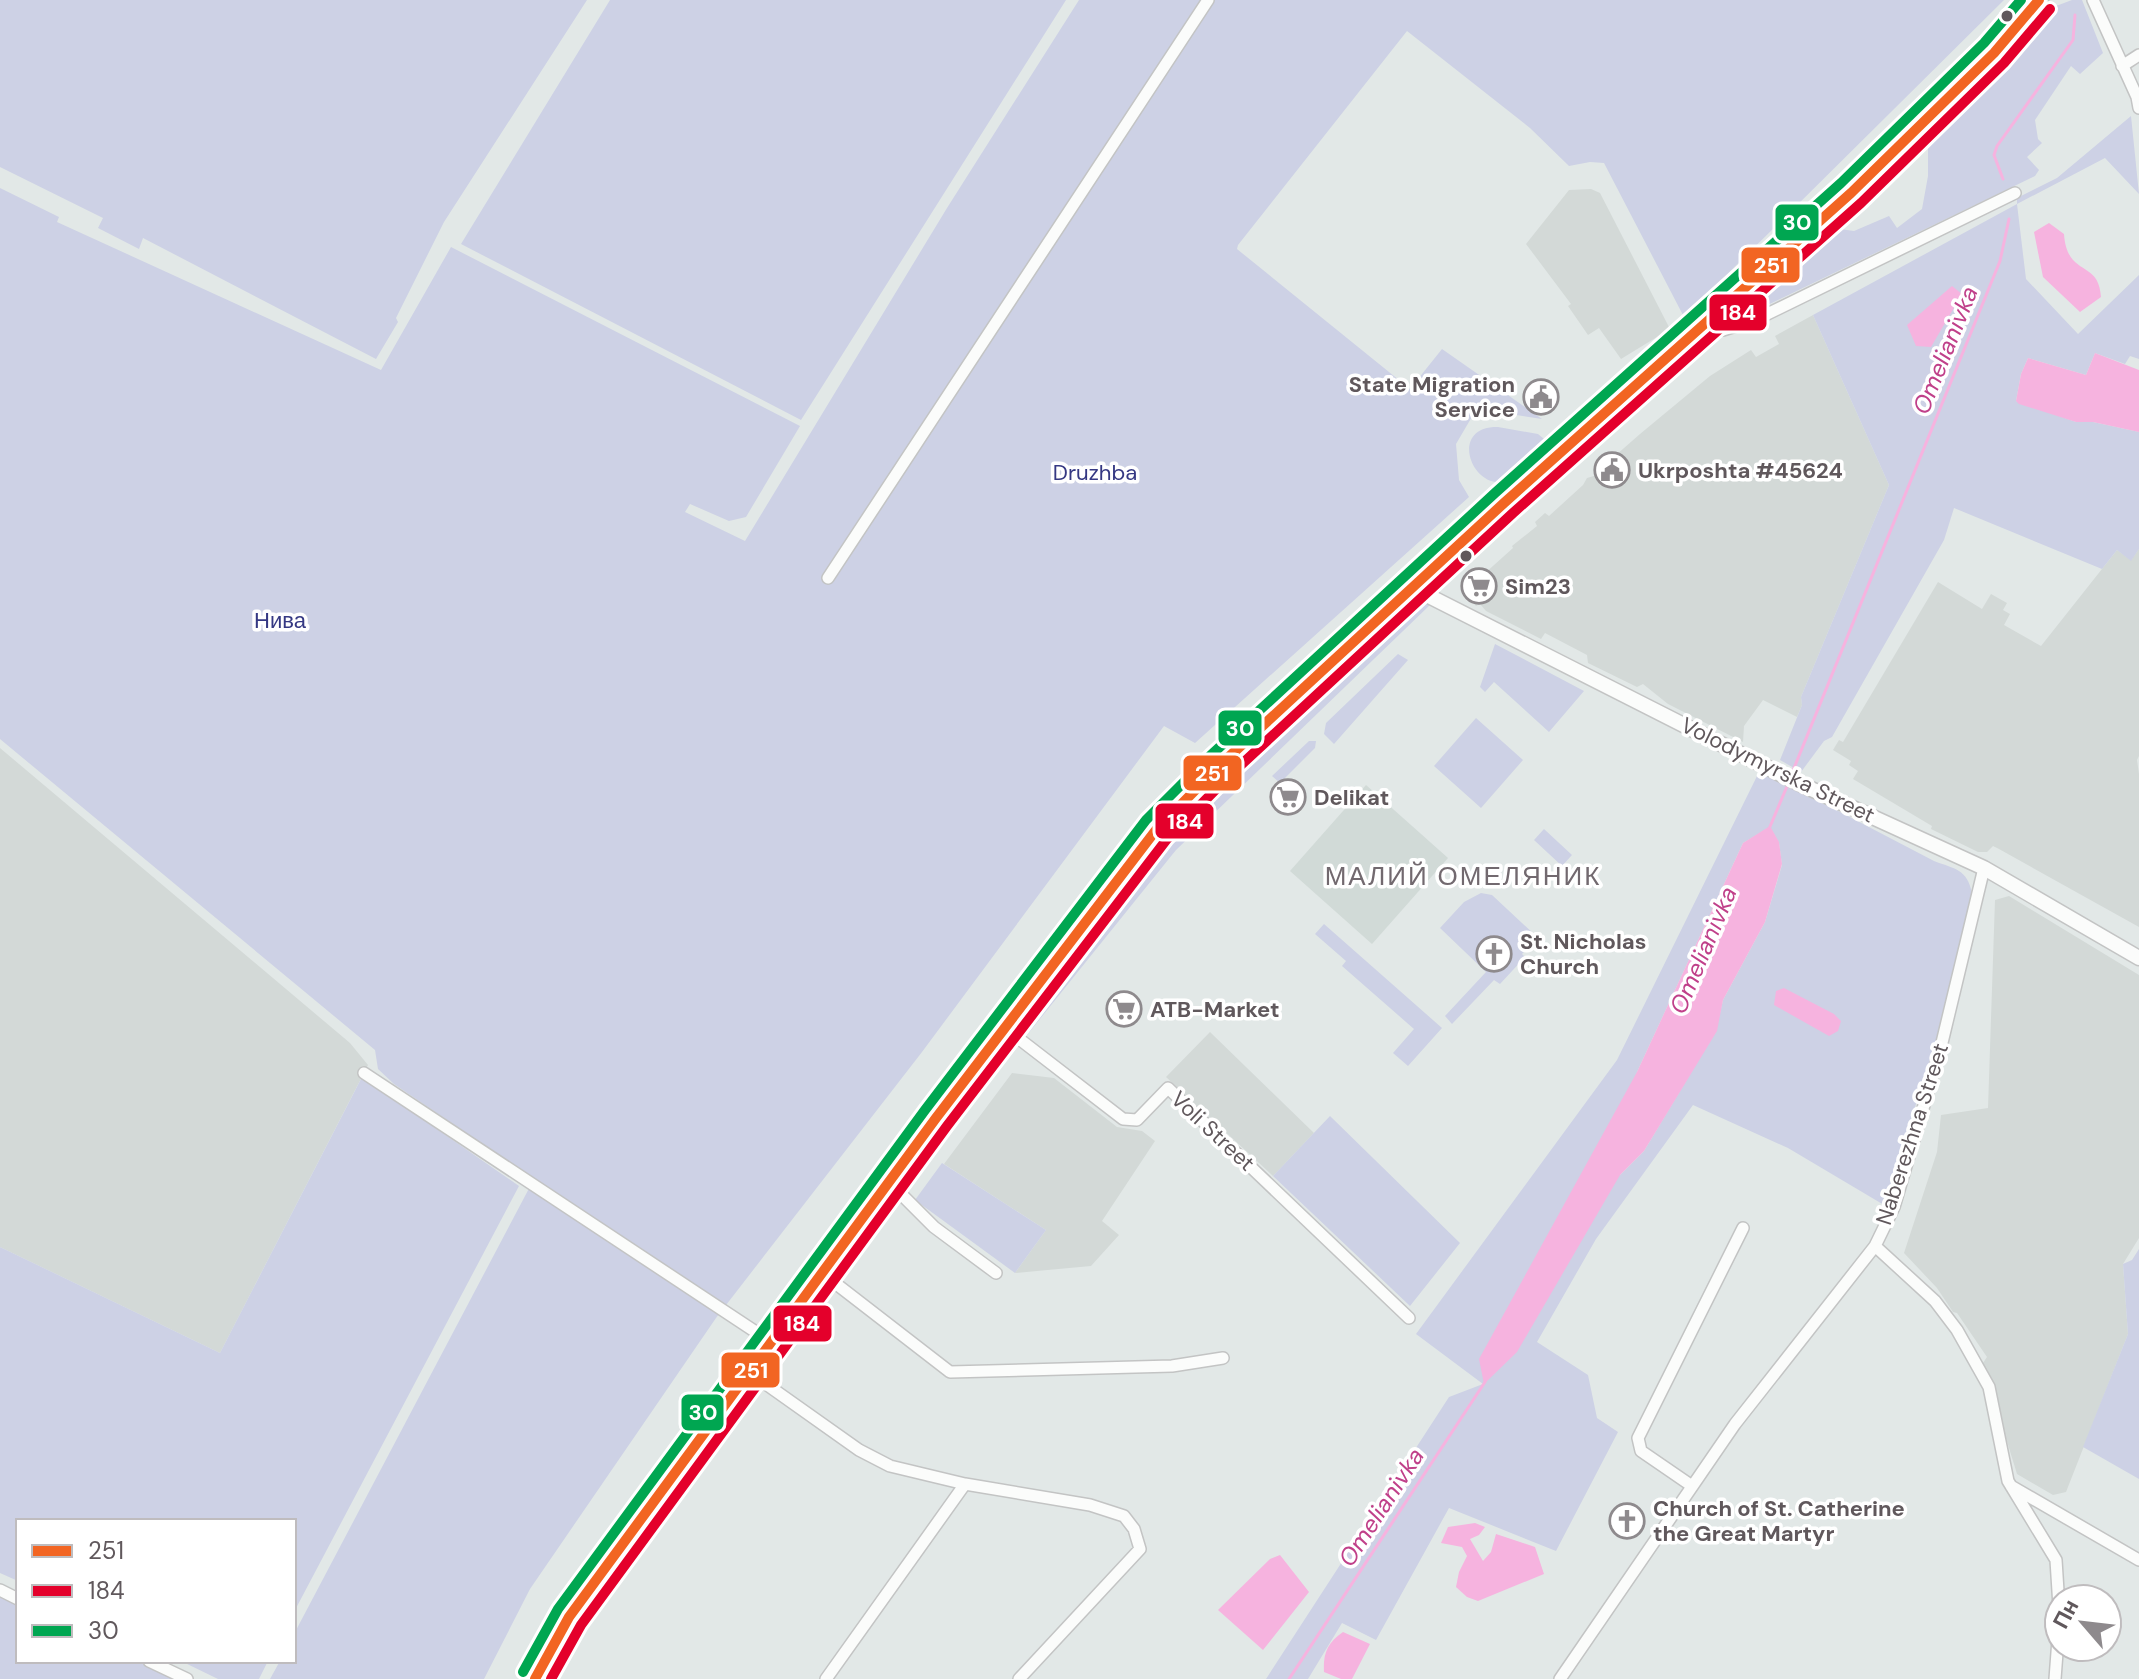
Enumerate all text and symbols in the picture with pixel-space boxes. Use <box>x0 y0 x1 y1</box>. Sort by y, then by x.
unlabelled marker <box>1999 8 2015 24</box>
line badge: 30 <box>1774 203 1820 242</box>
text: 30 <box>1783 208 1811 237</box>
line badge: 251 <box>1740 246 1801 284</box>
text: 251 <box>1754 251 1788 280</box>
water label: Omelianivka <box>1905 281 1985 419</box>
line badge: 184 <box>1708 293 1768 332</box>
text: 184 <box>1720 298 1756 327</box>
place label: State Migration Service <box>1349 370 1515 424</box>
public building icon: State Migration Service <box>1522 378 1560 416</box>
public building icon: Ukrposhta #45624 <box>1593 451 1631 489</box>
place label: Ukrposhta #45624 <box>1638 456 1843 485</box>
park label: Druzhba <box>1053 458 1137 487</box>
unlabelled marker <box>1458 548 1474 564</box>
supermarket icon: Sim23 <box>1460 567 1498 605</box>
place label: Sim23 <box>1505 572 1571 601</box>
park label: Нива <box>254 606 307 635</box>
line badge: 30 <box>1217 709 1263 747</box>
street label: Volodymyrska Street <box>1676 710 1880 830</box>
text: 30 <box>1226 714 1254 743</box>
line badge: 251 <box>1182 754 1243 792</box>
text: 251 <box>1195 759 1229 788</box>
supermarket icon: Delikat <box>1269 778 1307 816</box>
place label: Delikat <box>1314 783 1389 812</box>
line badge: 184 <box>1154 802 1215 840</box>
text: 184 <box>1167 807 1203 836</box>
district label: МАЛИЙ ОМЕЛЯНИК <box>1325 859 1601 893</box>
water label: Omelianivka <box>1662 882 1744 1018</box>
place label: St. Nicholas Church <box>1520 927 1646 981</box>
church icon: St. Nicholas Church <box>1475 935 1513 973</box>
supermarket icon: ATB-Market <box>1105 990 1143 1028</box>
place label: ATB-Market <box>1150 995 1280 1024</box>
street label: Naberezhna Street <box>1869 1040 1955 1228</box>
street label: Voli Street <box>1165 1085 1261 1177</box>
line badge: 184 <box>772 1304 833 1343</box>
text: 184 <box>784 1309 820 1338</box>
line badge: 251 <box>720 1351 781 1389</box>
text: 251 <box>734 1356 768 1385</box>
line badge: 30 <box>680 1393 725 1432</box>
text: 30 <box>689 1398 717 1427</box>
water label: Omelianivka <box>1331 1442 1431 1572</box>
place label: Church of St. Catherine the Great Martyr <box>1653 1494 1905 1548</box>
church icon: Church of St. Catherine the Great Martyr <box>1608 1502 1646 1540</box>
legend <box>16 1519 296 1663</box>
text: 251 <box>88 1535 124 1566</box>
text: 184 <box>88 1575 125 1606</box>
north arrow <box>2043 1583 2123 1663</box>
text: Пн <box>2046 1594 2085 1634</box>
text: 30 <box>88 1615 119 1646</box>

